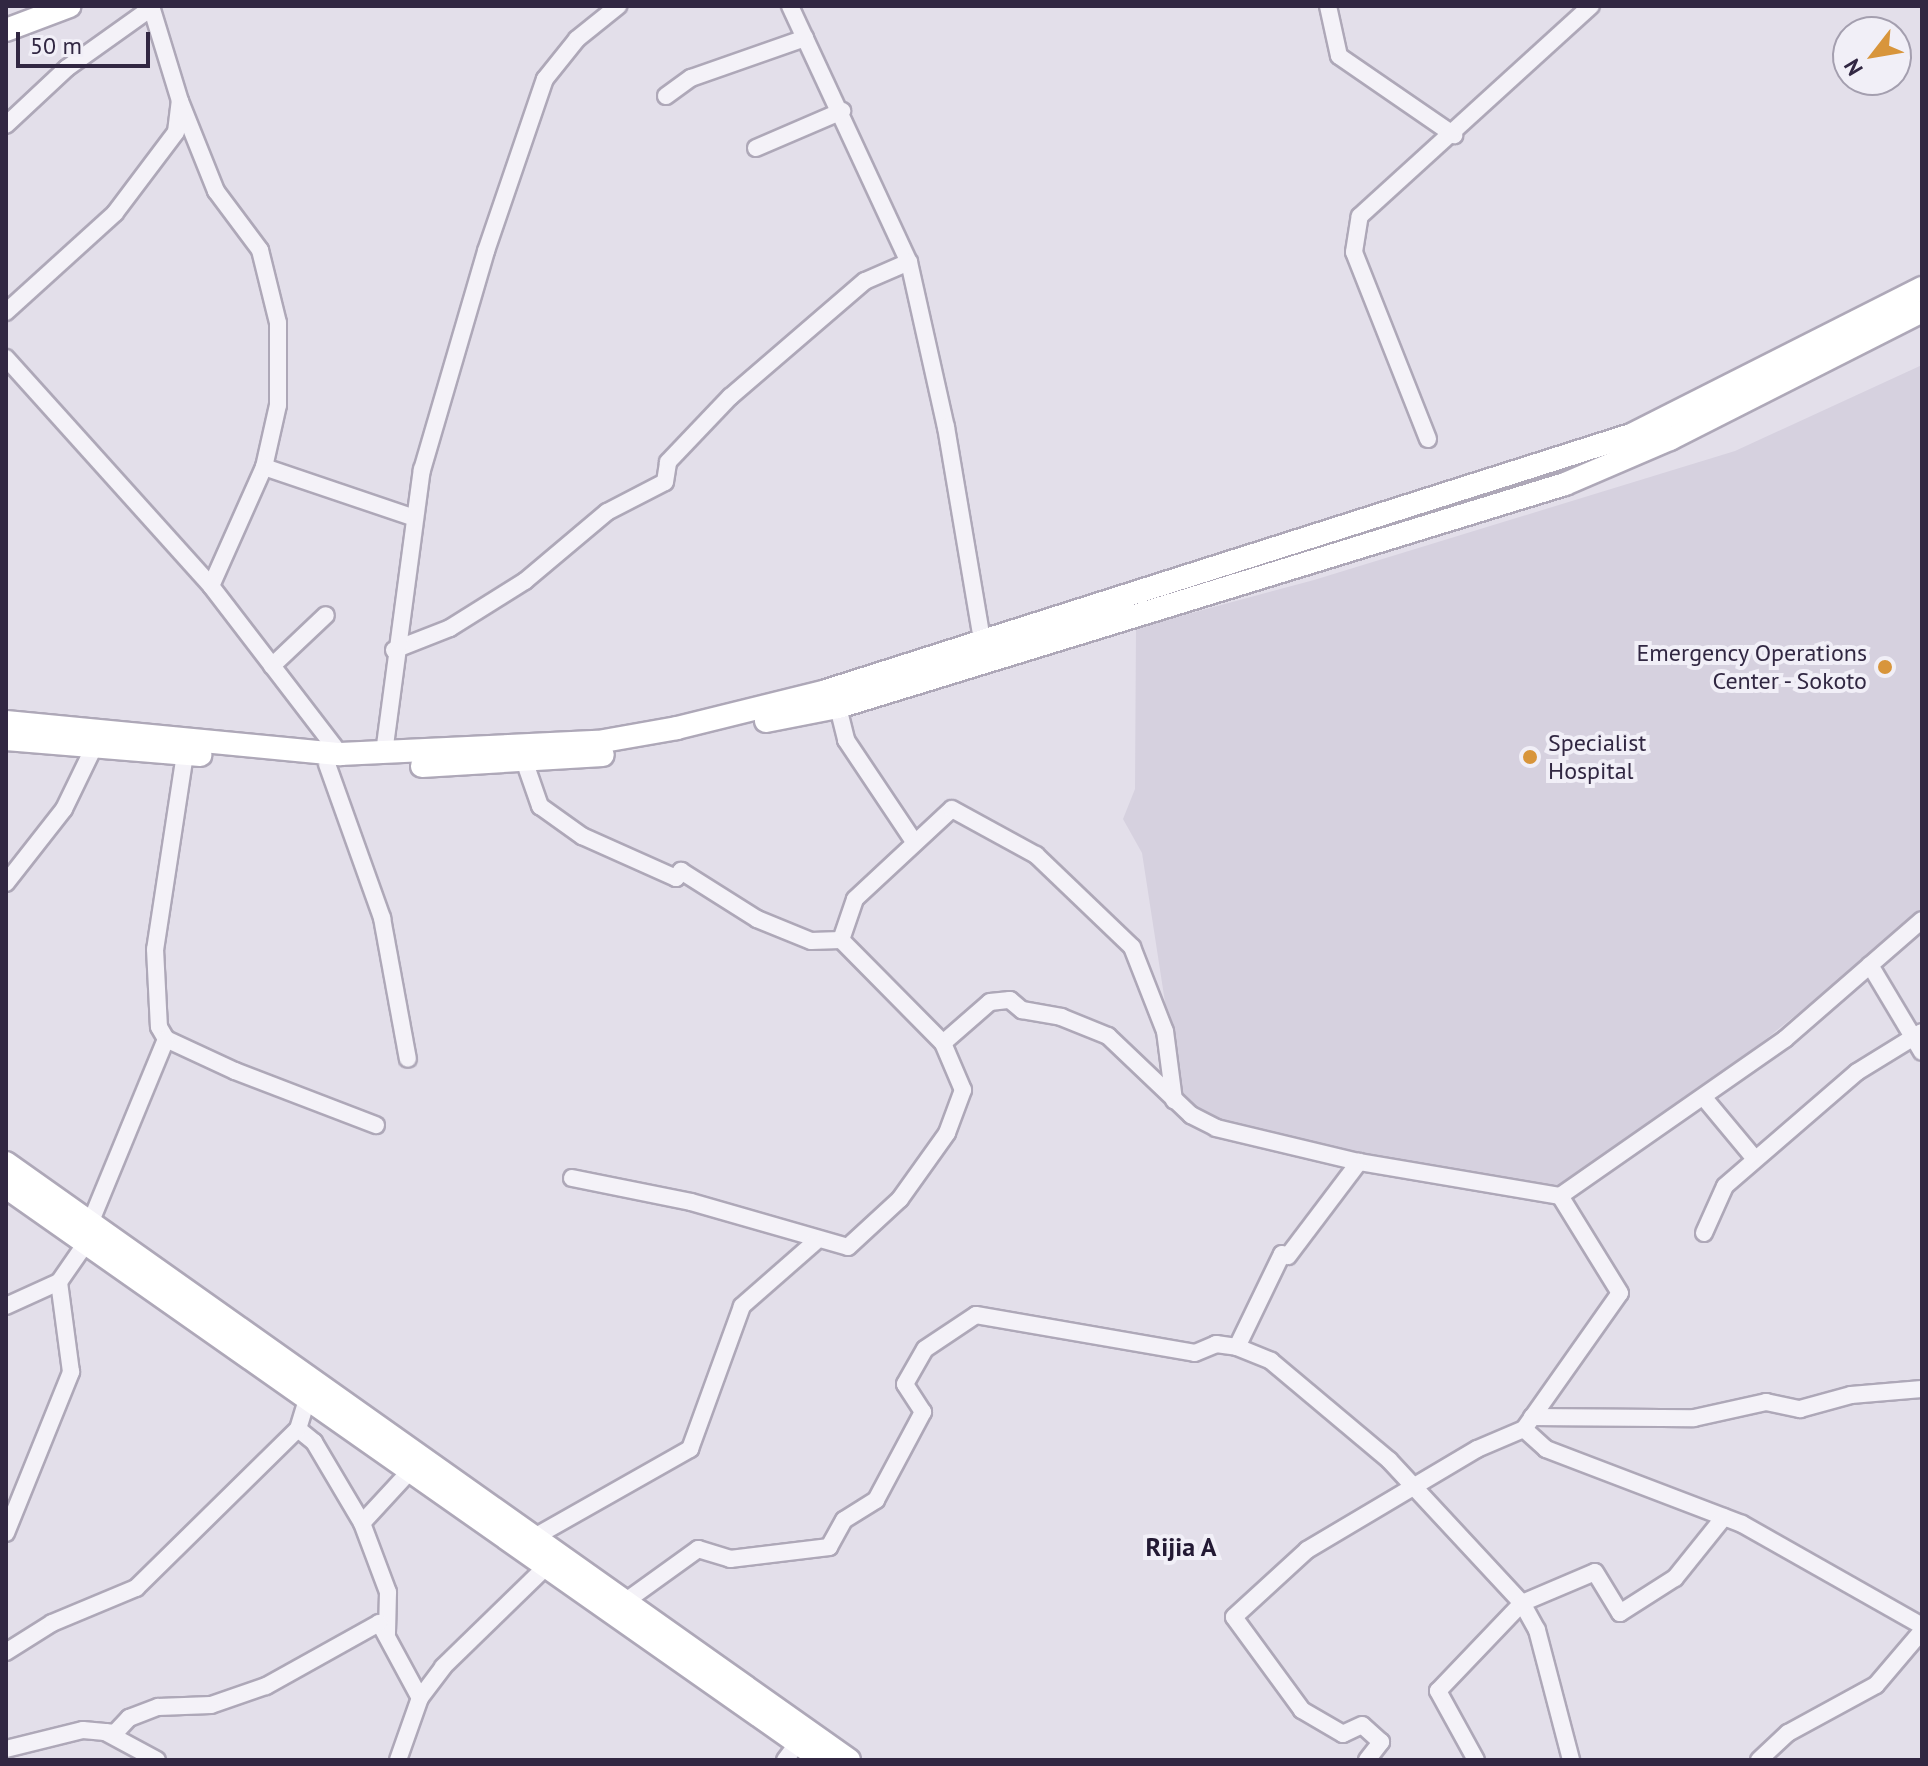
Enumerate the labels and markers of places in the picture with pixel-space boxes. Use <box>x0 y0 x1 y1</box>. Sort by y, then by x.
place label: Emergency Operations Center - Sokoto <box>1636 639 1867 695</box>
marker: Emergency Operations Center - Sokoto <box>1874 656 1896 678</box>
place label: Specialist Hospital <box>1548 729 1646 785</box>
marker: Specialist Hospital <box>1519 746 1541 768</box>

